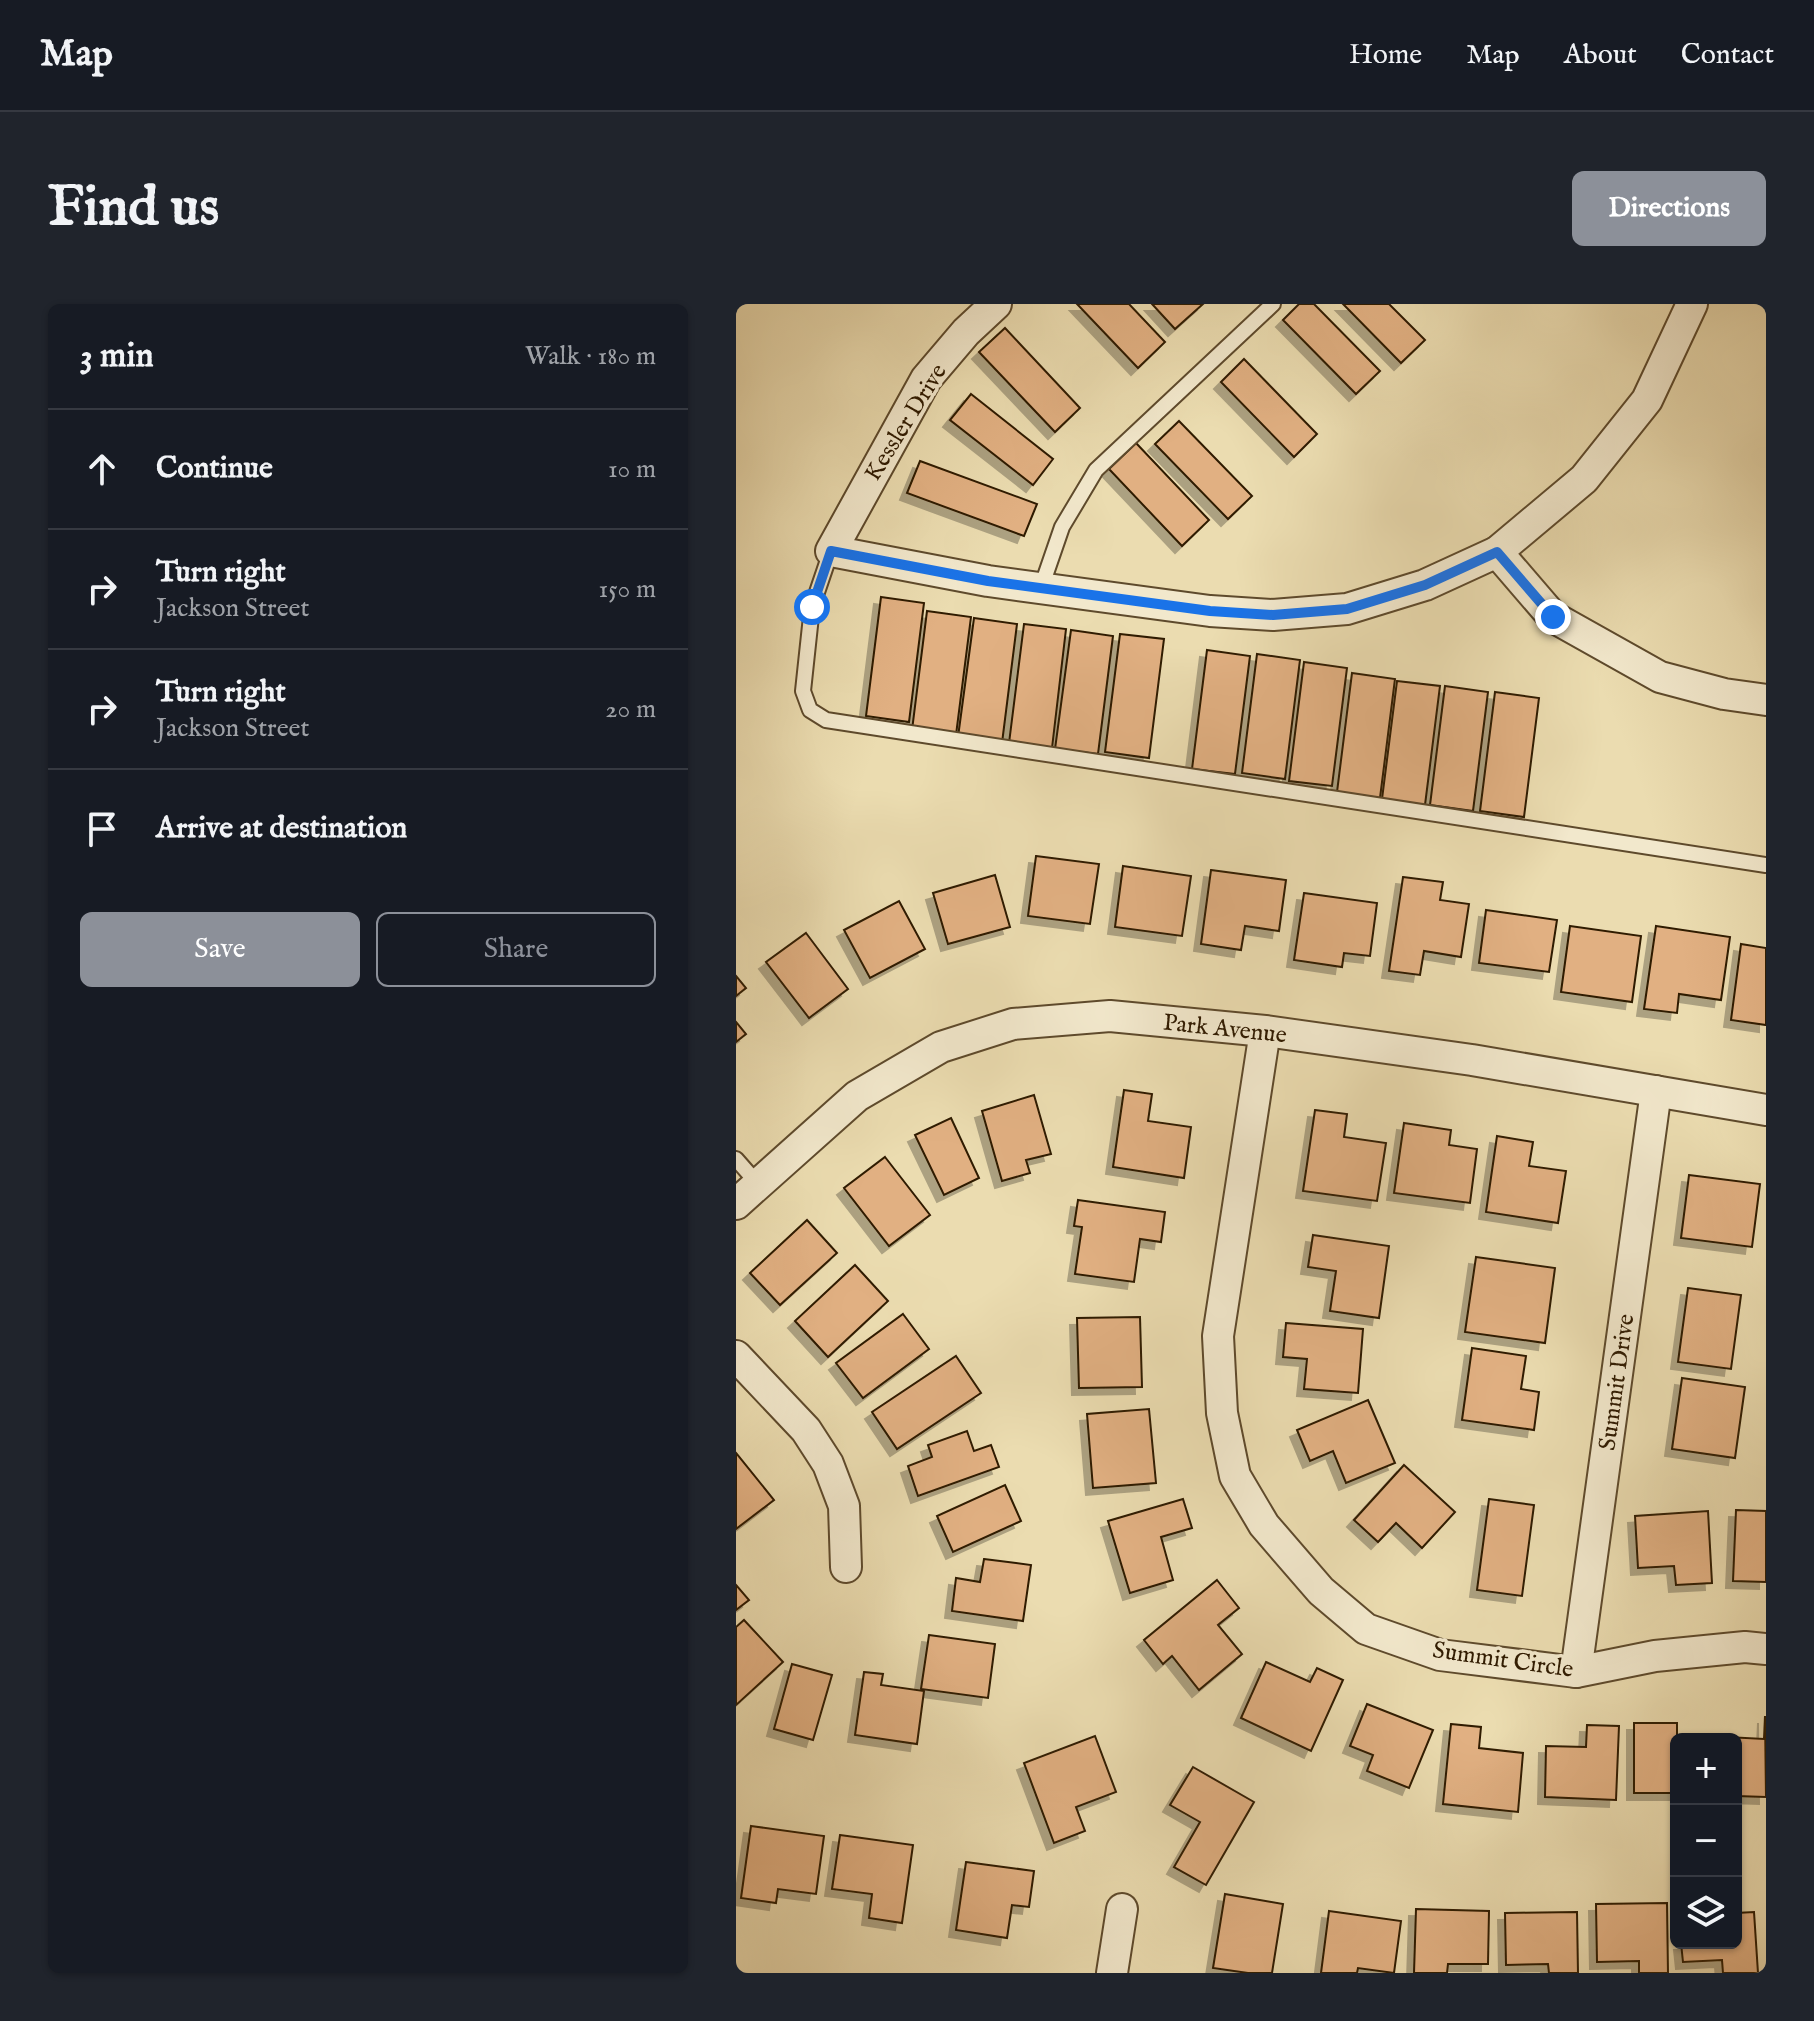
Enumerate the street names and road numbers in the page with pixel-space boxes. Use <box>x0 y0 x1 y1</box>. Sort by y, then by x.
street label: Kessler Drive <box>858 358 955 487</box>
street label: Park Avenue <box>1161 1008 1288 1051</box>
street label: Summit Drive <box>1593 1312 1642 1452</box>
street label: Summit Circle <box>1430 1635 1575 1686</box>

